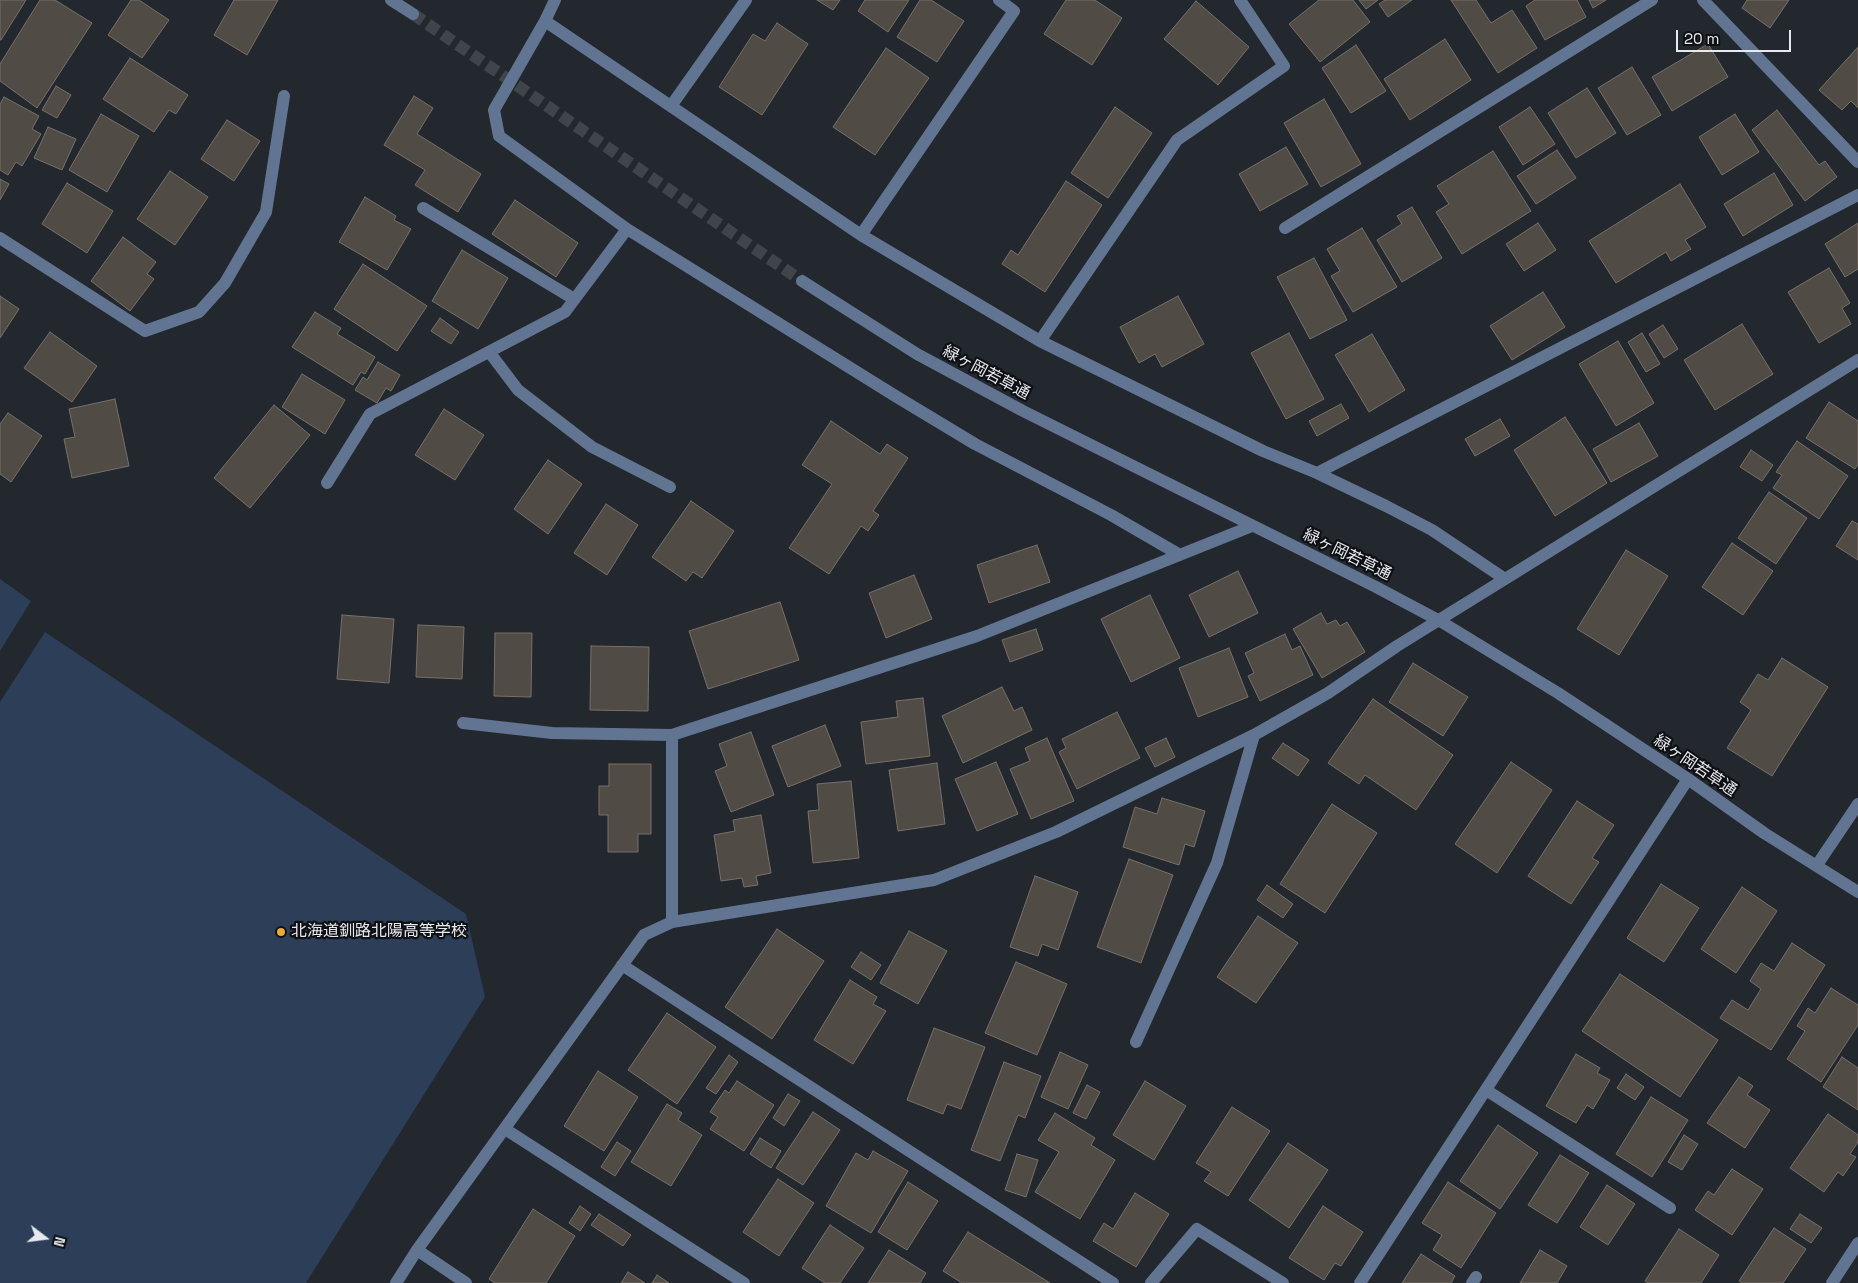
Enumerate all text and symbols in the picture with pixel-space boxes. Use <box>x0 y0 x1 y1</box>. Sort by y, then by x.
scale bar <box>1678 20 1793 52</box>
text: 20 m <box>1684 29 1719 48</box>
street label: 緑ヶ岡若草通 <box>939 342 1033 404</box>
street label: 緑ヶ岡若草通 <box>1300 525 1394 585</box>
street label: 緑ヶ岡若草通 <box>1650 731 1740 801</box>
place label: 北海道釧路北陽高等学校 <box>291 922 467 942</box>
marker: 北海道釧路北陽高等学校 <box>275 926 287 938</box>
north arrow <box>20 1213 70 1263</box>
text: N <box>50 1235 69 1249</box>

